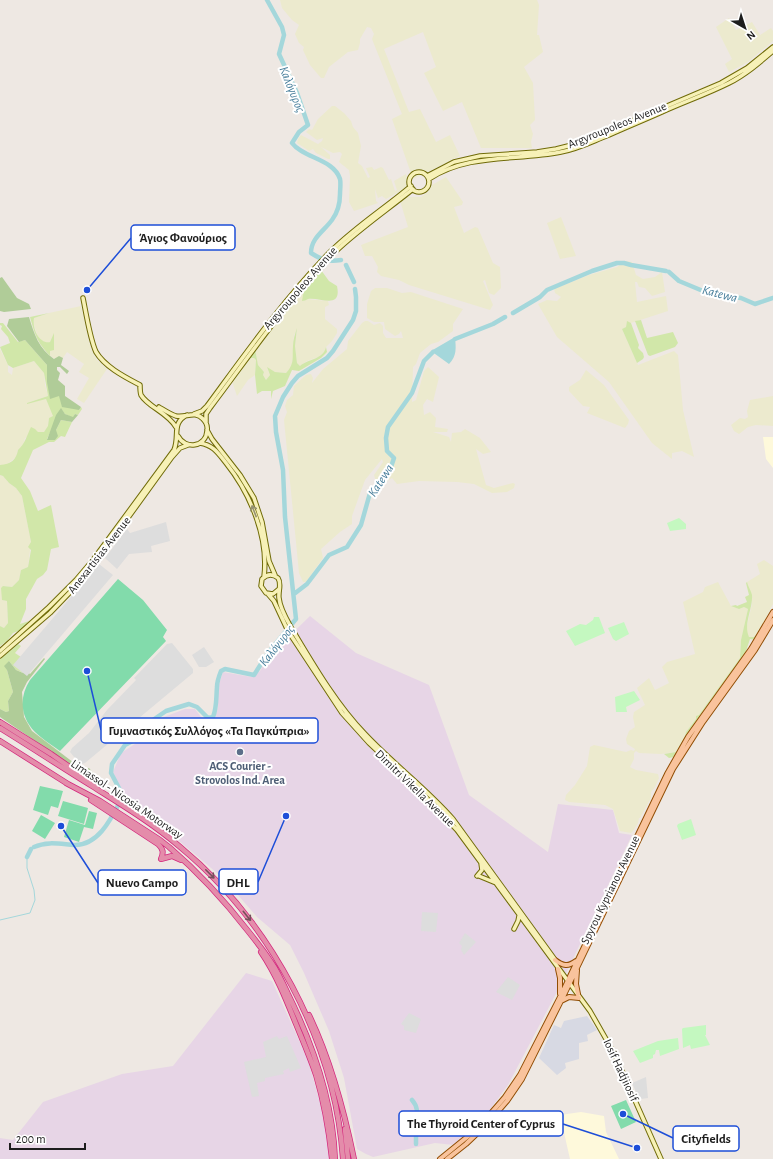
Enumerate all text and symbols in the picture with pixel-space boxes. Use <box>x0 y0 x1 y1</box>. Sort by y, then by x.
north arrow <box>725 8 765 48</box>
text: N <box>745 29 757 42</box>
water label: Καλόγυρος <box>277 65 307 115</box>
street label: Argyroupoleos Avenue <box>566 100 668 151</box>
callout: Άγιος Φανούριος <box>131 225 235 250</box>
text: Άγιος Φανούριος <box>139 232 227 245</box>
street label: Argyroupoleos Avenue <box>261 244 340 332</box>
water label: Katewa <box>701 284 739 305</box>
water label: Katewa <box>366 462 397 499</box>
one-way arrow <box>249 506 257 518</box>
street label: Anexartisias Avenue <box>65 514 133 596</box>
water label: Καλόγυρος <box>257 623 297 669</box>
callout: Γυμναστικός Συλλόγος «Τα Παγκύπρια» <box>101 718 318 743</box>
text: Γυμναστικός Συλλόγος «Τα Παγκύπρια» <box>108 725 310 738</box>
marker: ACS Courier - Strovolos Ind. Area <box>235 747 245 757</box>
street label: Dimitri Vikella Avenue <box>373 747 457 829</box>
street label: Limassol - Nicosia Motorway <box>68 757 185 842</box>
place label: ACS Courier - Strovolos Ind. Area <box>195 760 285 786</box>
street label: Spyrou Kyprianou Avenue <box>578 834 642 947</box>
one-way arrow <box>205 869 215 879</box>
callout: DHL <box>219 869 258 894</box>
callout: Nuevo Campo <box>98 870 186 895</box>
text: Nuevo Campo <box>106 877 179 890</box>
text: DHL <box>226 877 250 890</box>
one-way arrow <box>243 911 252 922</box>
street label: Iosif Hadjiiosif <box>600 1037 641 1105</box>
callout: The Thyroid Center of Cyprus <box>399 1111 563 1136</box>
text: The Thyroid Center of Cyprus <box>407 1118 555 1131</box>
scale bar <box>10 1125 85 1151</box>
callout: Cityfields <box>673 1126 739 1151</box>
text: 200 m <box>16 1133 46 1145</box>
text: Cityfields <box>681 1133 731 1146</box>

